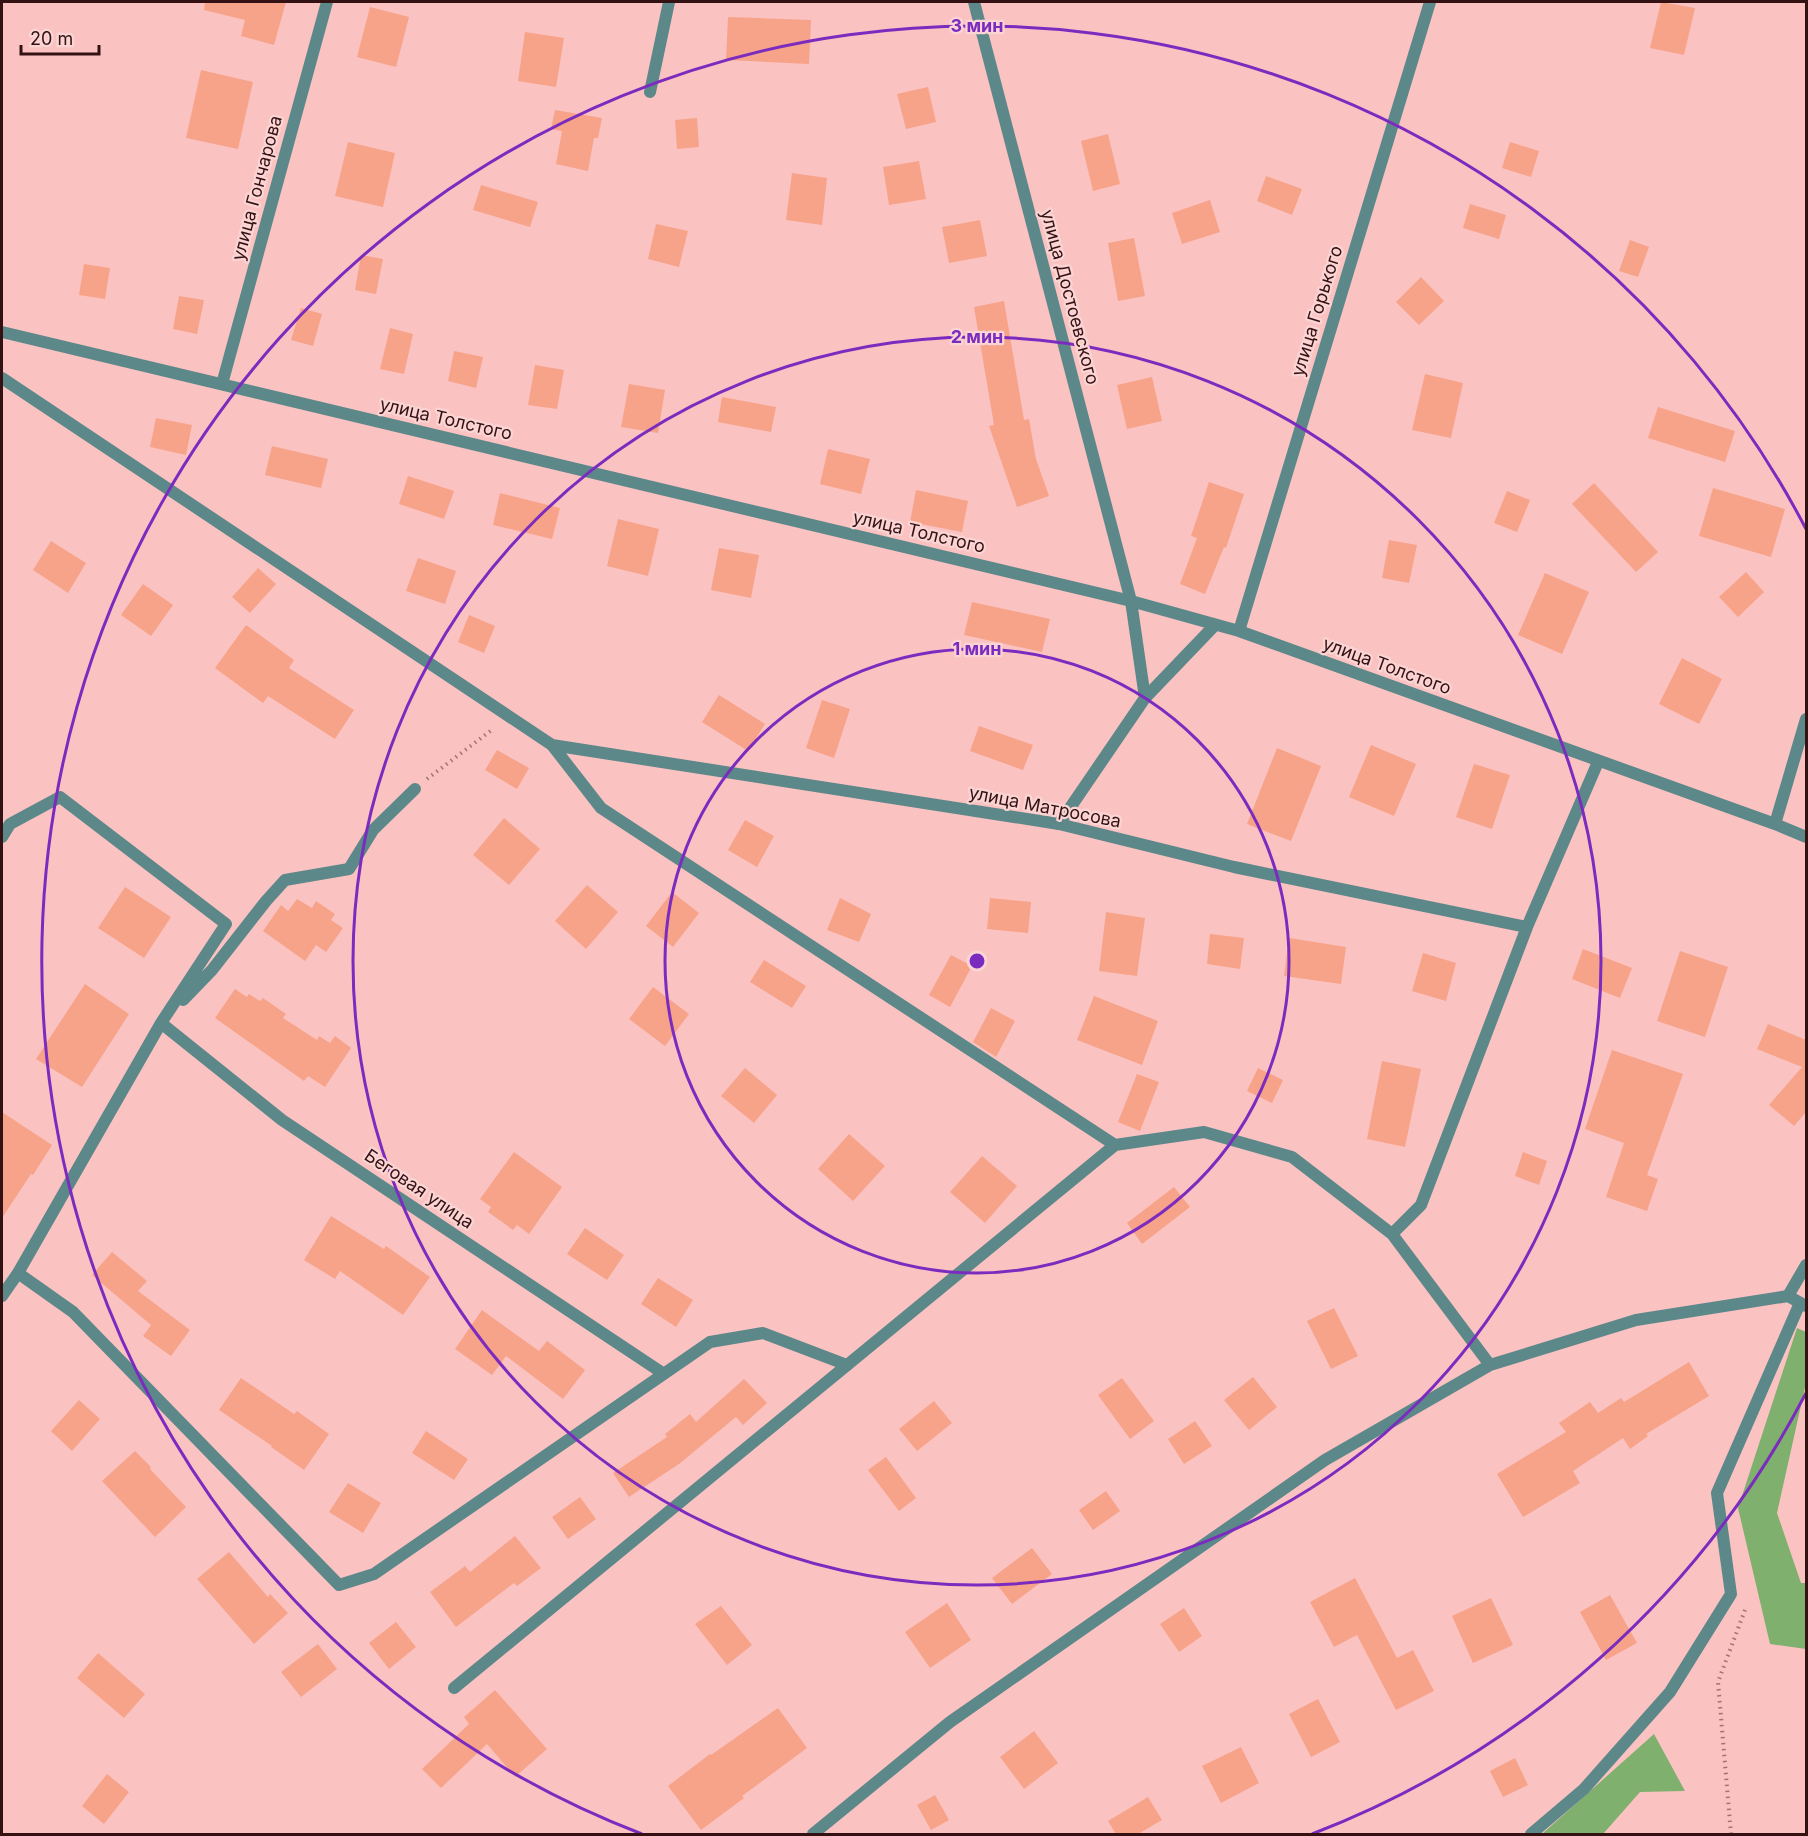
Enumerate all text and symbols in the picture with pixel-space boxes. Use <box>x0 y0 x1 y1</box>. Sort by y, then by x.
text: 3 мин <box>951 15 1003 36</box>
scale bar <box>21 18 99 56</box>
text: 20 m <box>30 28 73 49</box>
street label: улица Гончарова <box>227 113 286 263</box>
street label: улица Достоевского <box>1037 207 1104 387</box>
street label: улица Горького <box>1287 243 1346 379</box>
text: 2 мин <box>951 326 1003 347</box>
street label: улица Толстого <box>378 393 514 444</box>
street label: улица Толстого <box>851 506 987 557</box>
street label: улица Толстого <box>1320 633 1454 698</box>
text: 1 мин <box>952 638 1002 659</box>
street label: улица Матросова <box>967 781 1123 832</box>
centre of rings <box>967 951 987 971</box>
street label: Беговая улица <box>361 1144 478 1233</box>

